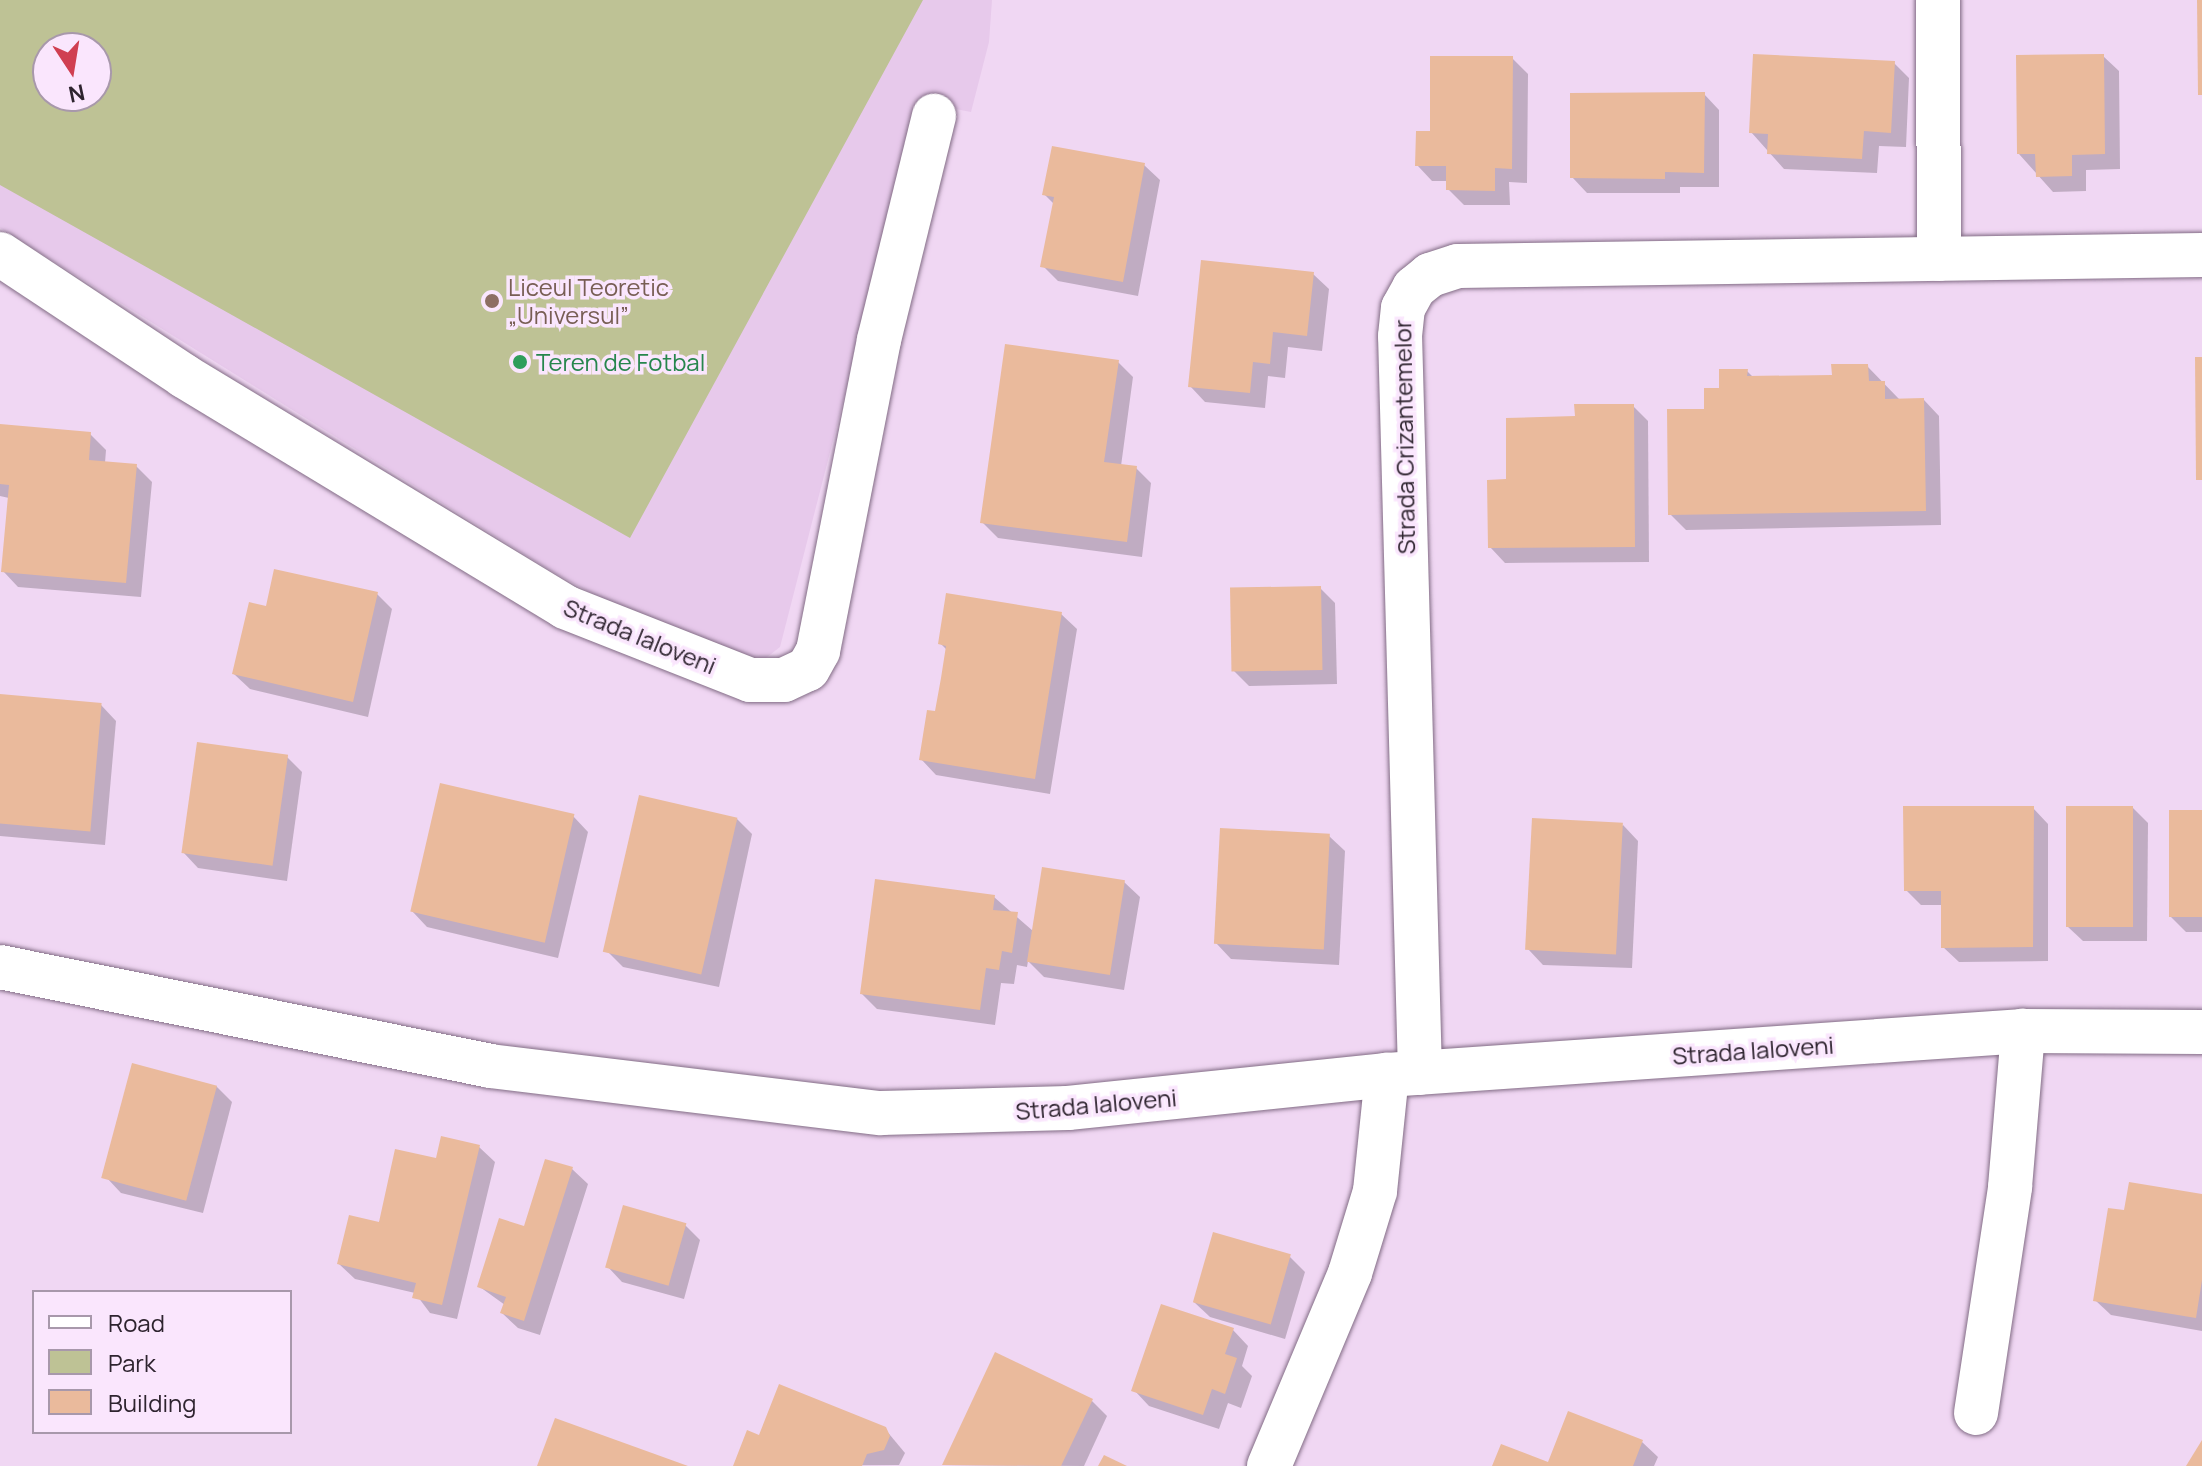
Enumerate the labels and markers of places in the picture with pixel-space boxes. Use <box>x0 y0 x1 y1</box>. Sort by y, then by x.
place label: Liceul Teoretic „Universul” <box>508 273 669 329</box>
marker: Liceul Teoretic „Universul” <box>483 292 501 310</box>
place label: Teren de Fotbal <box>536 348 705 376</box>
marker: Teren de Fotbal <box>511 353 529 371</box>

